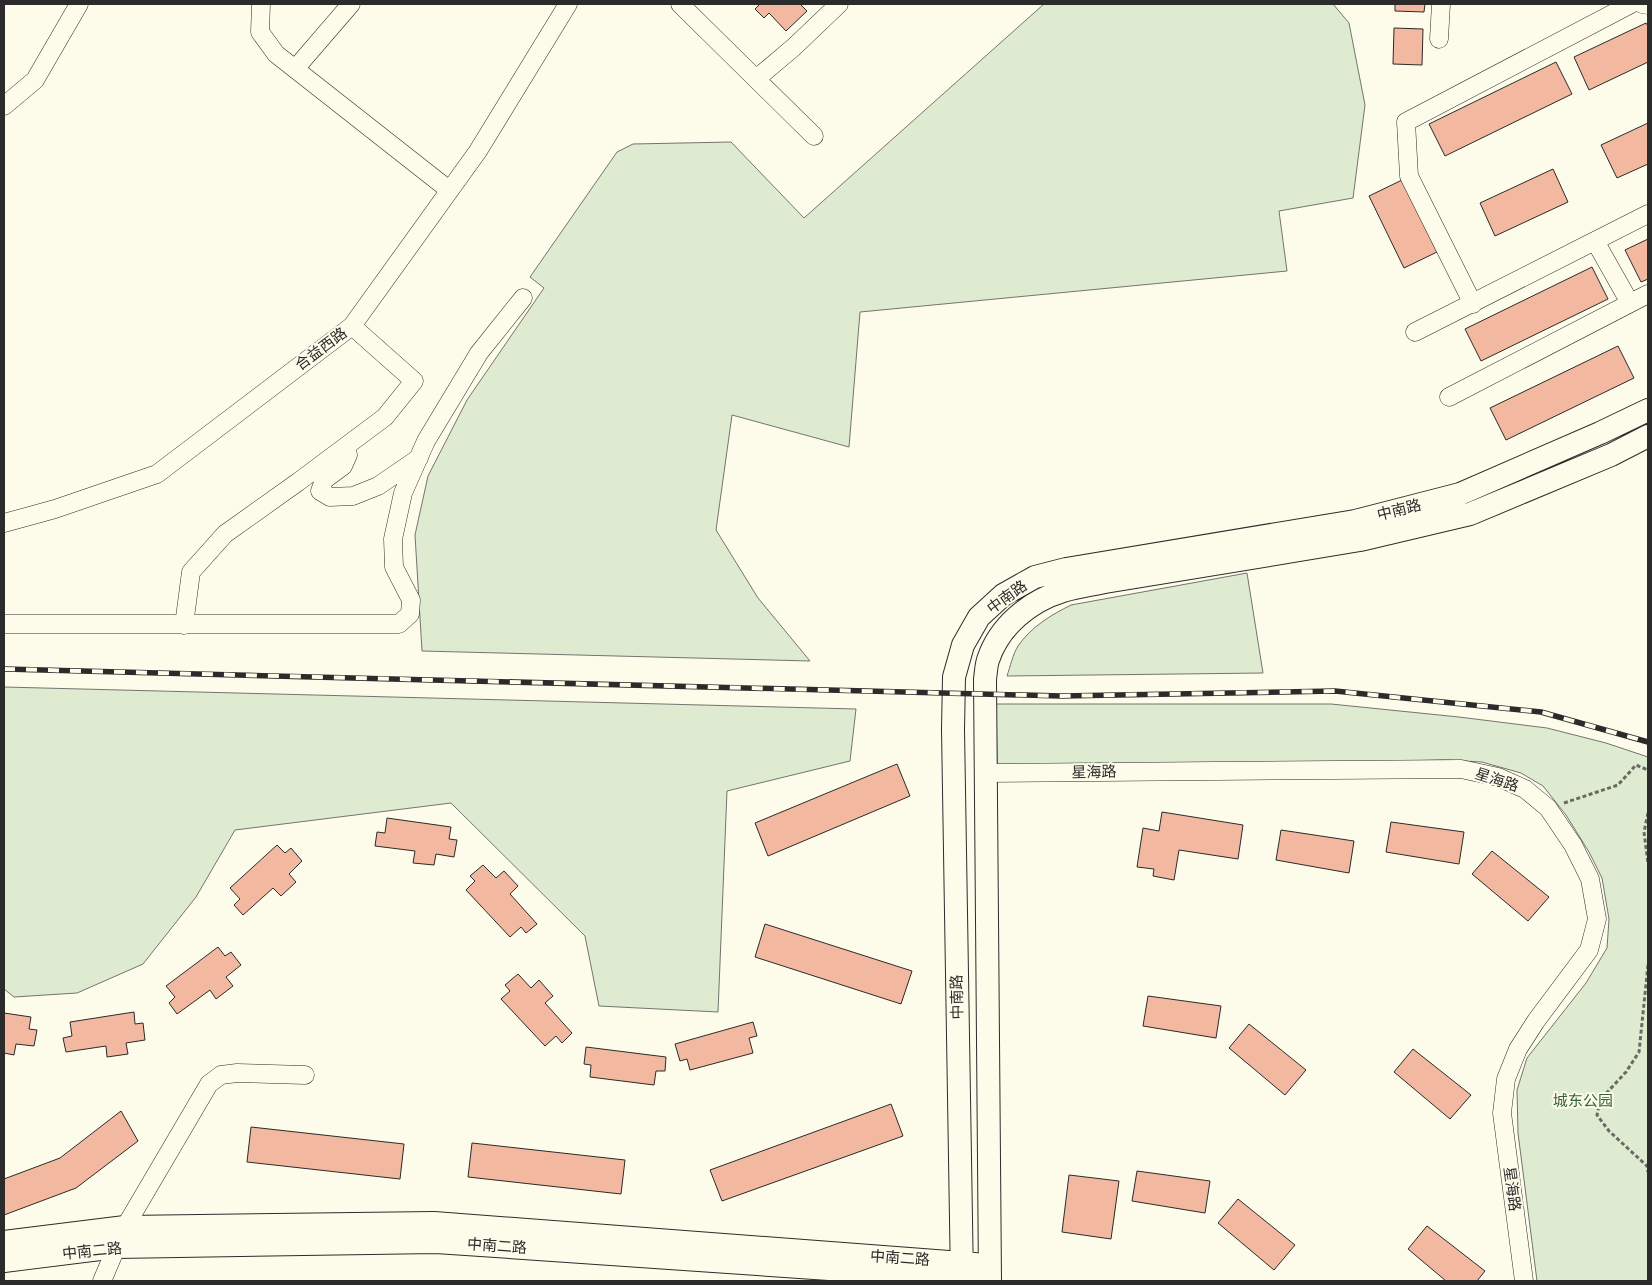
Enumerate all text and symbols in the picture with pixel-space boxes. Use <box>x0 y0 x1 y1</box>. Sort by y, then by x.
street label: 合益西路 <box>292 324 350 374</box>
street label: 中南路 <box>1375 496 1423 524</box>
street label: 中南路 <box>984 576 1030 618</box>
street label: 星海路 <box>1071 763 1117 781</box>
street label: 星海路 <box>1473 764 1521 796</box>
street label: 中南路 <box>948 974 966 1020</box>
park label: 城东公园 <box>1553 1092 1613 1110</box>
street label: 星海路 <box>1500 1165 1524 1213</box>
street label: 中南二路 <box>466 1235 528 1257</box>
street label: 中南二路 <box>61 1239 123 1263</box>
street label: 中南二路 <box>869 1247 931 1269</box>

